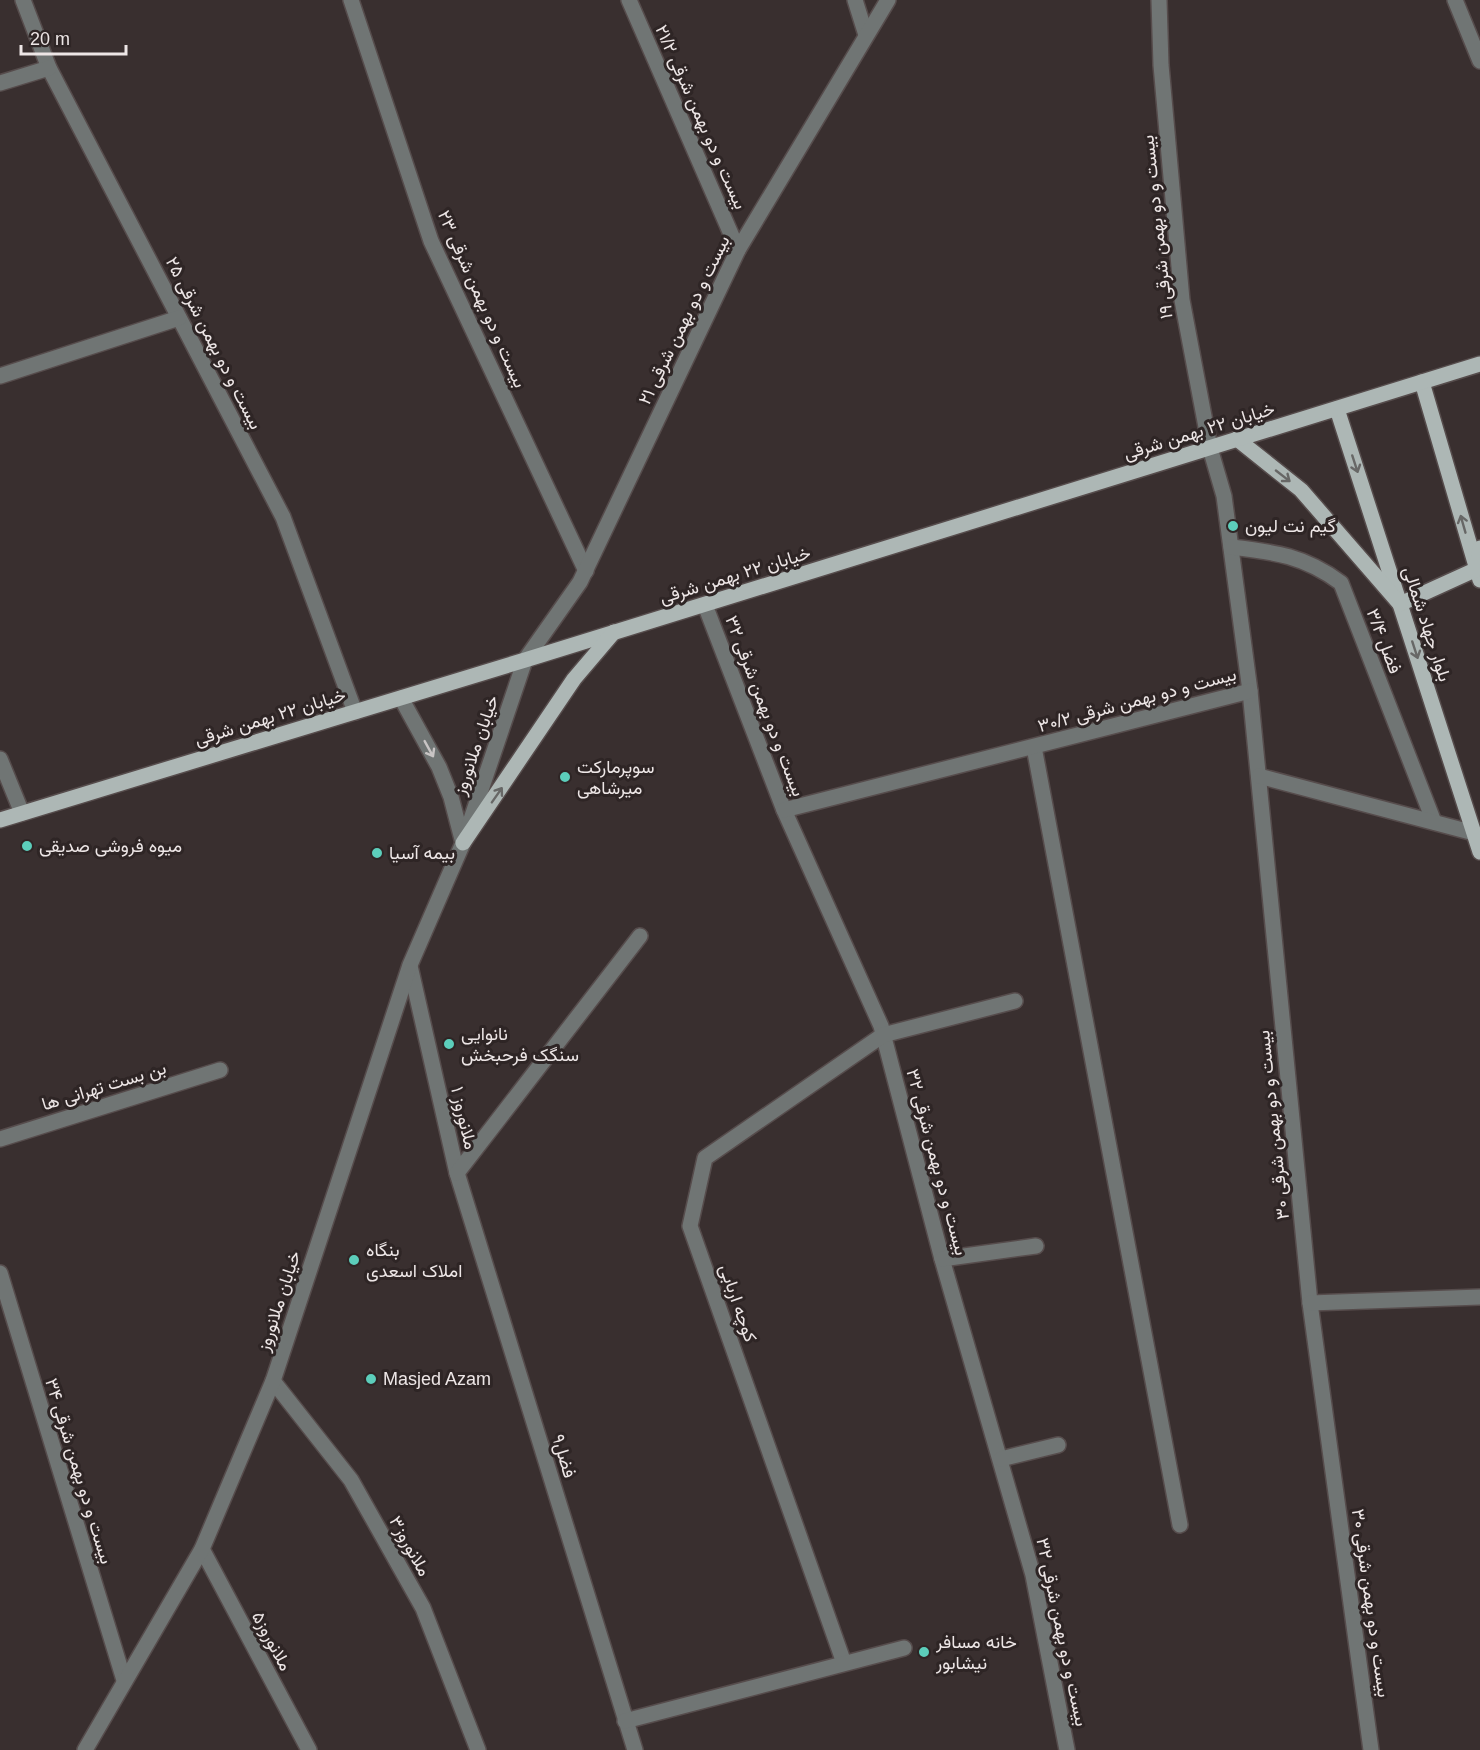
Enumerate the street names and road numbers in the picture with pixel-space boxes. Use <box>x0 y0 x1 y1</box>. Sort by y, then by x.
street label: بیست و دو بهمن شرقی ۲۱/۲ <box>650 22 751 213</box>
street label: بیست و دو بهمن شرقی ۱۹ <box>1137 134 1178 320</box>
street label: بیست و دو بهمن شرقی ۲۳ <box>433 207 530 391</box>
street label: بیست و دو بهمن شرقی ۲۱ <box>634 232 735 408</box>
street label: بیست و دو بهمن شرقی ۲۵ <box>161 253 266 433</box>
street label: خیابان ۲۲ بهمن شرقی <box>1121 399 1277 464</box>
street label: خیابان ۲۲ بهمن شرقی <box>657 543 813 608</box>
street label: بلوار جهاد شمالی <box>1398 564 1455 684</box>
street label: فضل ۳/۴ <box>1362 606 1406 677</box>
street label: بیست و دو بهمن شرقی ۳۲ <box>720 613 809 800</box>
street label: بیست و دو بهمن شرقی ۳۰/۲ <box>1036 664 1239 737</box>
street label: خیابان ۲۲ بهمن شرقی <box>192 685 348 750</box>
street label: خیابان ملانوروز <box>449 693 503 799</box>
street label: بیست و دو بهمن شرقی ۳۰ <box>1253 1029 1294 1221</box>
street label: بن بست تهرانی ها <box>39 1058 169 1115</box>
street label: بیست و دو بهمن شرقی ۳۲ <box>902 1067 972 1258</box>
street label: ملانوروز ۱ <box>446 1085 481 1152</box>
street label: خیابان ملانوروز <box>253 1248 306 1355</box>
street label: کوچه اربابی <box>713 1261 761 1345</box>
street label: بیست و دو بهمن شرقی ۳۴ <box>40 1376 117 1566</box>
street label: فضل۹ <box>547 1432 580 1480</box>
street label: بیست و دو بهمن شرقی ۳۰ <box>1347 1507 1394 1699</box>
street label: ملانوروز۳ <box>385 1513 435 1580</box>
street label: بیست و دو بهمن شرقی ۳۲ <box>1031 1536 1092 1728</box>
street label: ملانوروز۵ <box>247 1608 296 1675</box>

